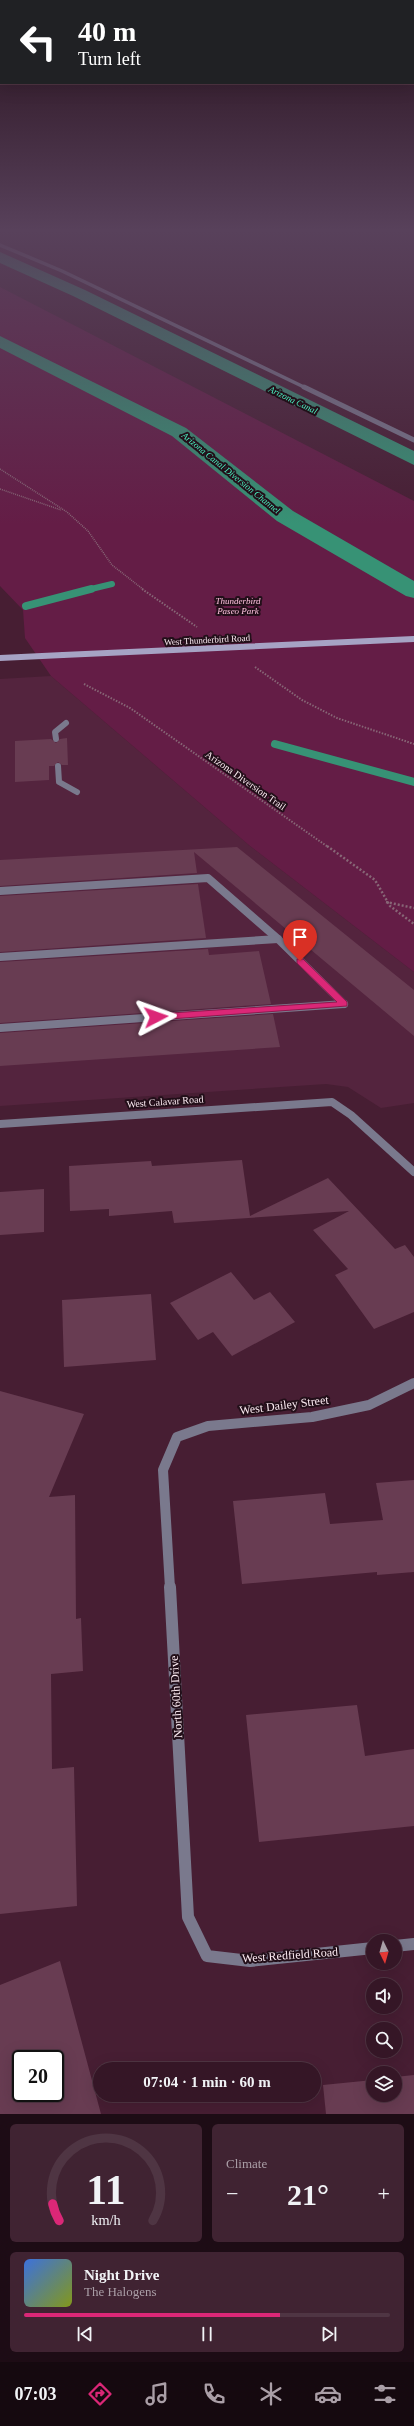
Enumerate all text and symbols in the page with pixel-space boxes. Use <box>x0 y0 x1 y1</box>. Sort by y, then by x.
icon: left <box>12 16 64 68</box>
text: 40 m <box>78 16 136 47</box>
text: Turn left <box>78 49 141 69</box>
water label: Arizona Canal <box>266 384 319 416</box>
water label: Arizona Canal Diversion Channel <box>179 430 282 516</box>
park label: Thunderbird Paseo Park <box>215 596 261 616</box>
street label: West Thunderbird Road <box>164 633 251 647</box>
street label: Arizona Diversion Trail <box>203 749 288 812</box>
pin <box>283 920 317 961</box>
icon: arrive <box>289 926 311 948</box>
position arrow <box>135 996 177 1038</box>
street label: West Calavar Road <box>126 1093 204 1110</box>
street label: West Dailey Street <box>239 1393 330 1417</box>
street label: North 60th Drive <box>167 1655 185 1739</box>
north arrow <box>366 1934 402 1970</box>
map controls <box>366 1934 402 2102</box>
street label: West Redfield Road <box>241 1945 339 1965</box>
button: sound <box>366 1978 402 2014</box>
button: search <box>366 2022 402 2058</box>
speed limit sign: 20 <box>12 2050 64 2102</box>
button: layers <box>366 2066 402 2102</box>
text: 07:04 · 1 min · 60 m <box>143 2074 271 2090</box>
text: Climate <box>226 2156 267 2171</box>
text: 11 <box>86 2167 126 2213</box>
text: 21° <box>287 2178 329 2211</box>
text: − <box>226 2181 238 2206</box>
text: + <box>378 2181 390 2206</box>
text: km/h <box>91 2212 121 2228</box>
text: Night Drive <box>84 2267 159 2283</box>
text: The Halogens <box>84 2284 157 2299</box>
icon: previous <box>74 2323 96 2345</box>
icon: pause <box>196 2323 218 2345</box>
icon: next <box>318 2323 340 2345</box>
icon: directions <box>86 2380 114 2408</box>
icon: music <box>143 2380 171 2408</box>
icon: phone <box>200 2380 228 2408</box>
icon: climate <box>257 2380 285 2408</box>
icon: car <box>314 2380 342 2408</box>
icon: filters <box>371 2380 399 2408</box>
text: 07:03 <box>15 2384 57 2404</box>

